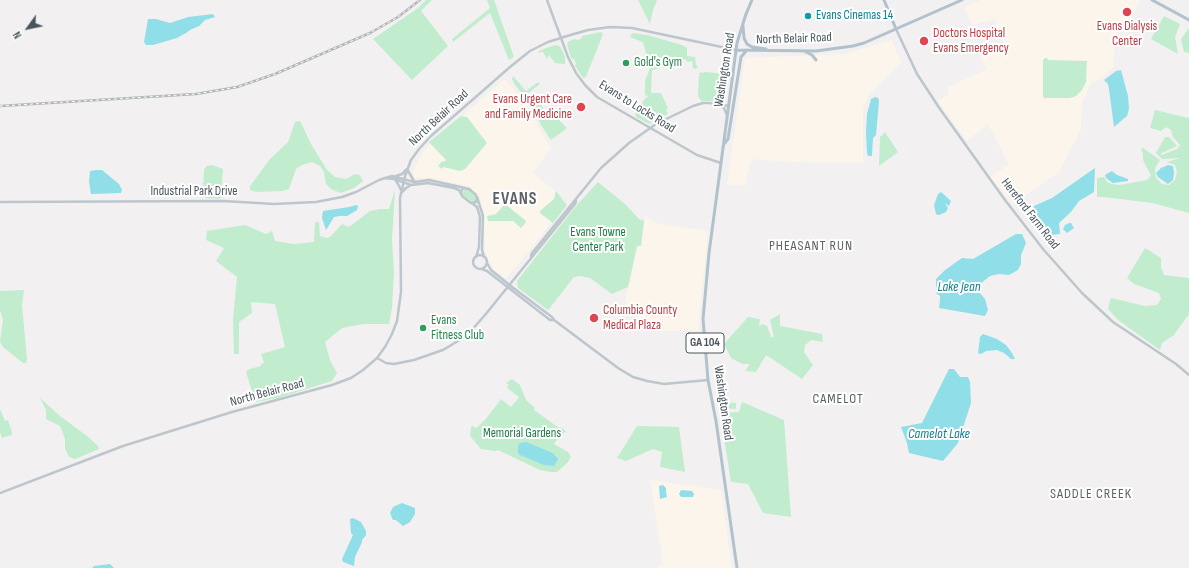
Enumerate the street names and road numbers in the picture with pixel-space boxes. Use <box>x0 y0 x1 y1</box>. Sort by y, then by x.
street label: North Belair Road <box>756 30 832 48</box>
street label: Washington Road <box>711 32 739 108</box>
street label: Evans to Locks Road <box>596 77 678 137</box>
street label: North Belair Road <box>406 86 472 150</box>
street label: Hereford Farm Road <box>997 175 1063 253</box>
street label: Industrial Park Drive <box>150 184 238 200</box>
road number: GA 104 <box>686 333 724 353</box>
street label: Washington Road <box>710 365 736 441</box>
street label: North Belair Road <box>228 376 306 410</box>

